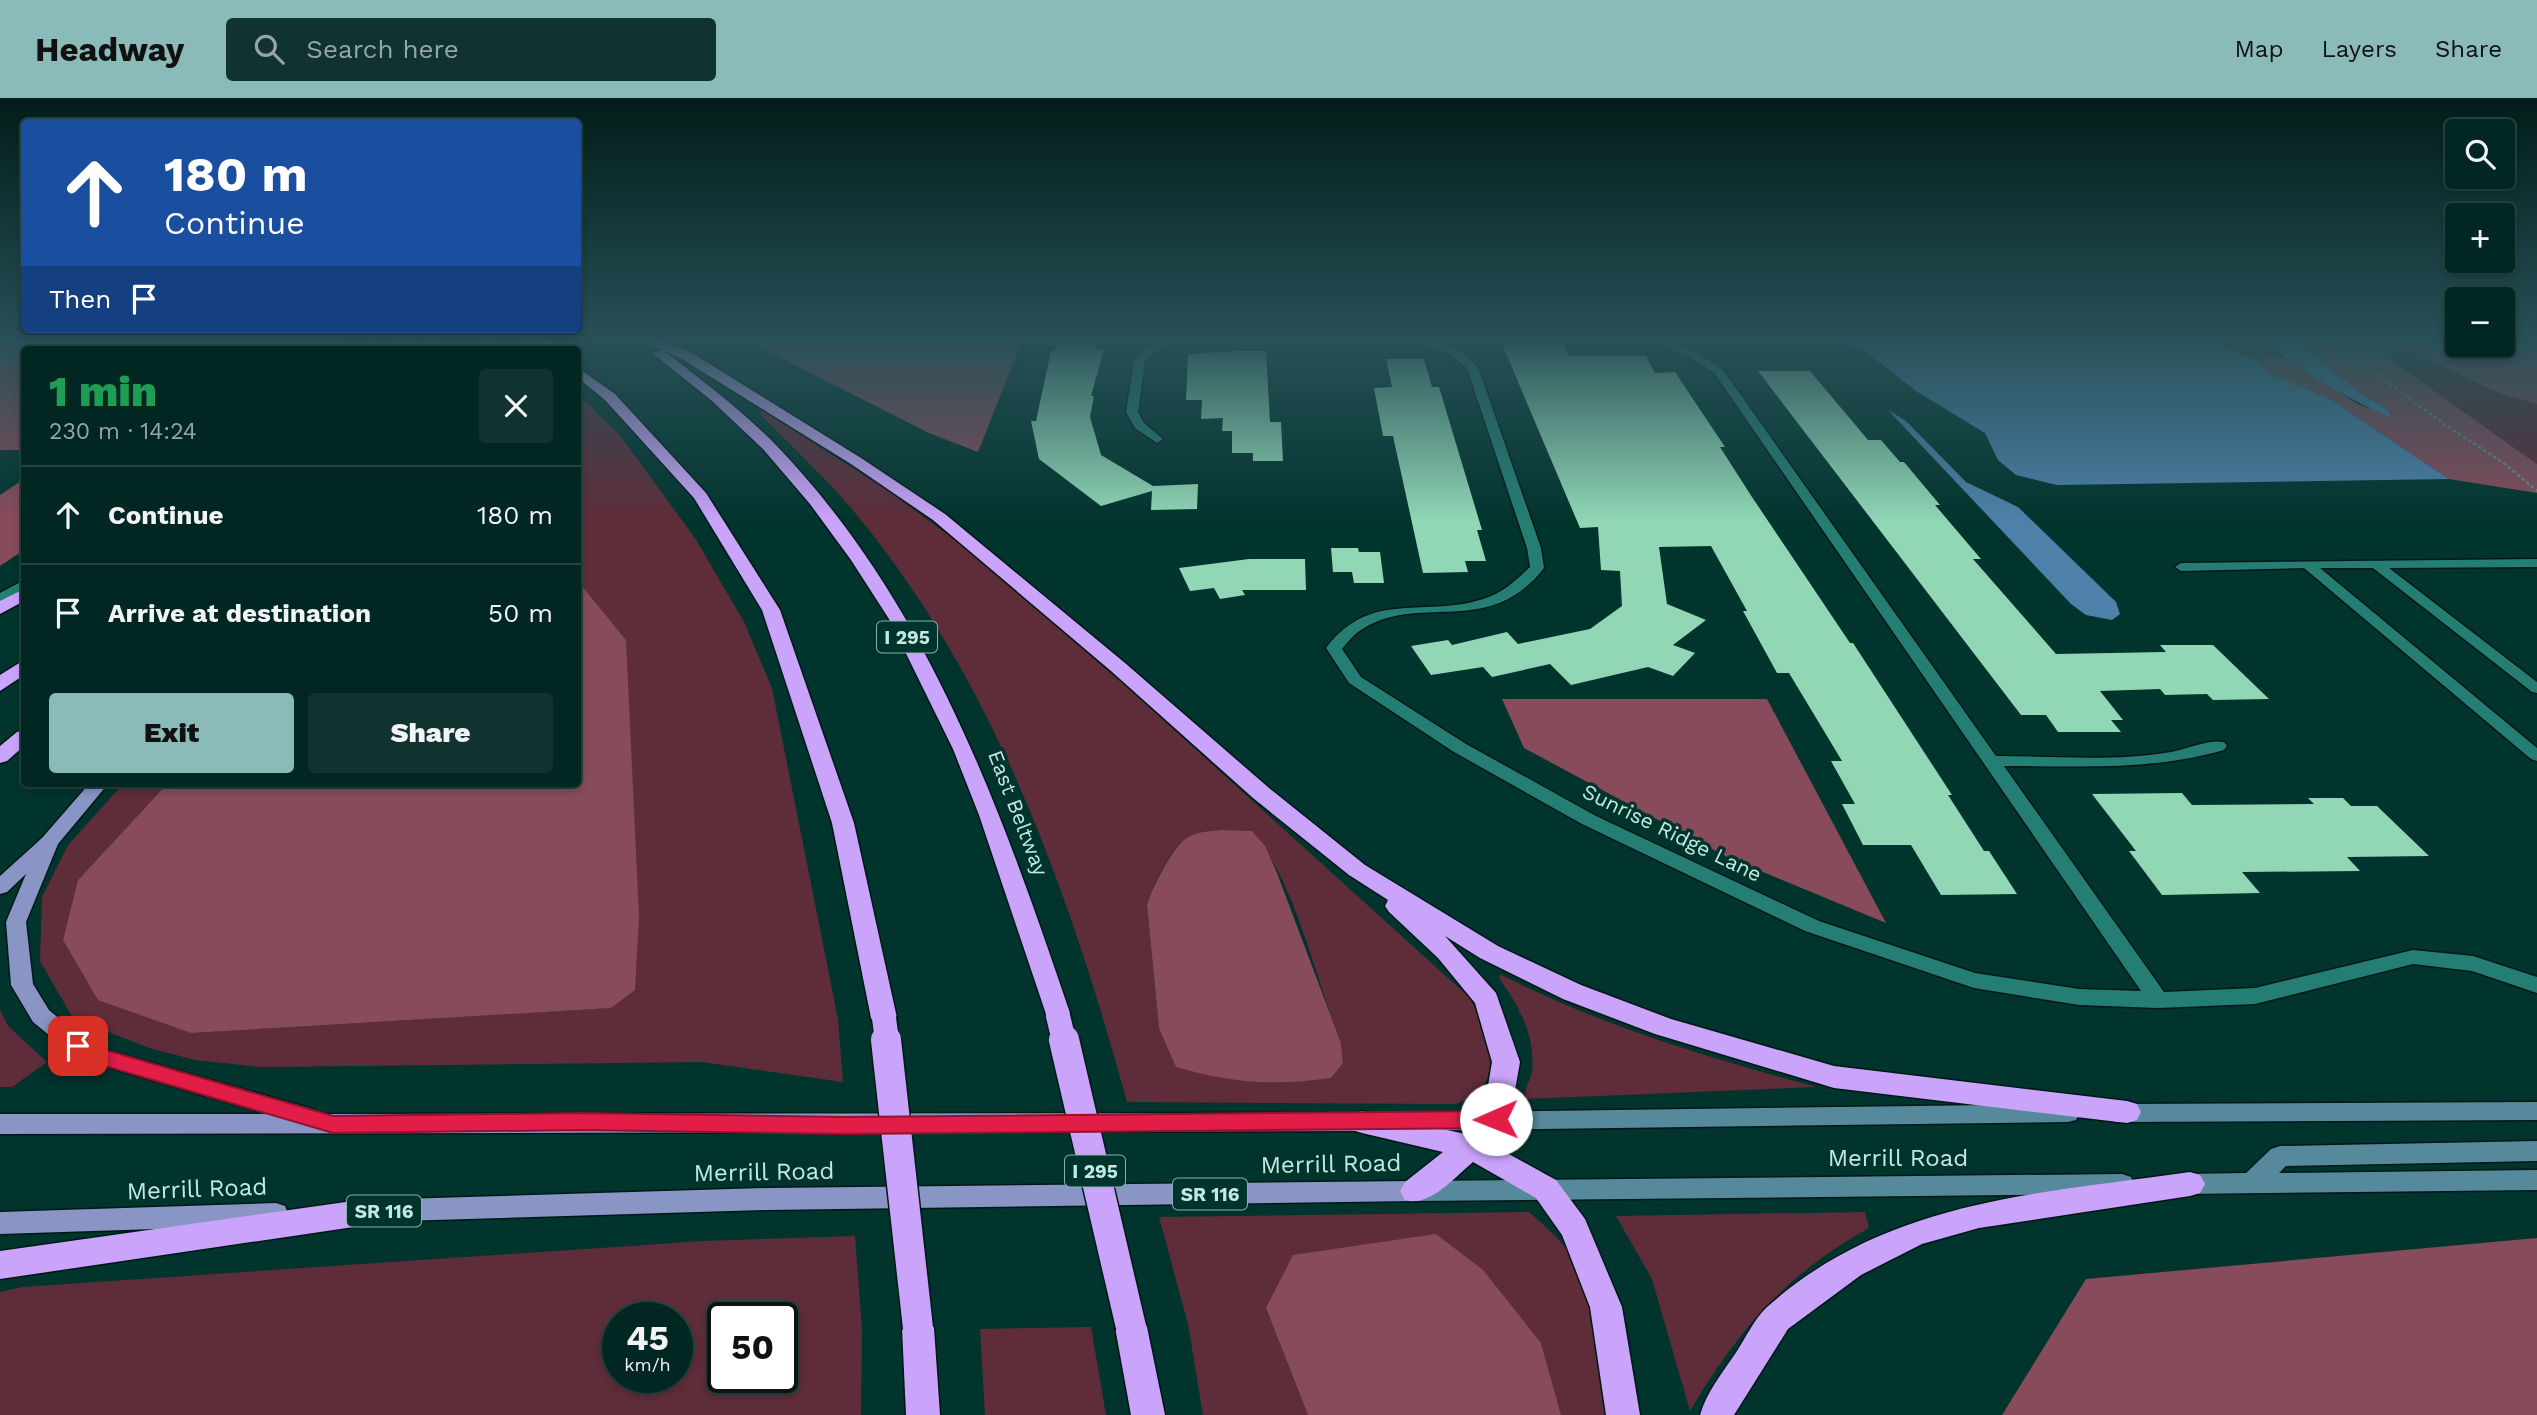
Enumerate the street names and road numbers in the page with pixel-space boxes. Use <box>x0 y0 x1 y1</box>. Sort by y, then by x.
road number: I 295 <box>877 622 937 652</box>
street label: East Beltway <box>983 747 1054 879</box>
street label: Sunrise Ridge Lane <box>1578 778 1766 887</box>
street label: Merrill Road <box>1828 1144 1968 1172</box>
street label: Merrill Road <box>1260 1149 1402 1179</box>
road number: I 295 <box>1065 1156 1125 1186</box>
street label: Merrill Road <box>693 1157 835 1187</box>
street label: Merrill Road <box>126 1173 268 1205</box>
road number: SR 116 <box>1173 1178 1247 1210</box>
road number: SR 116 <box>347 1196 421 1226</box>

